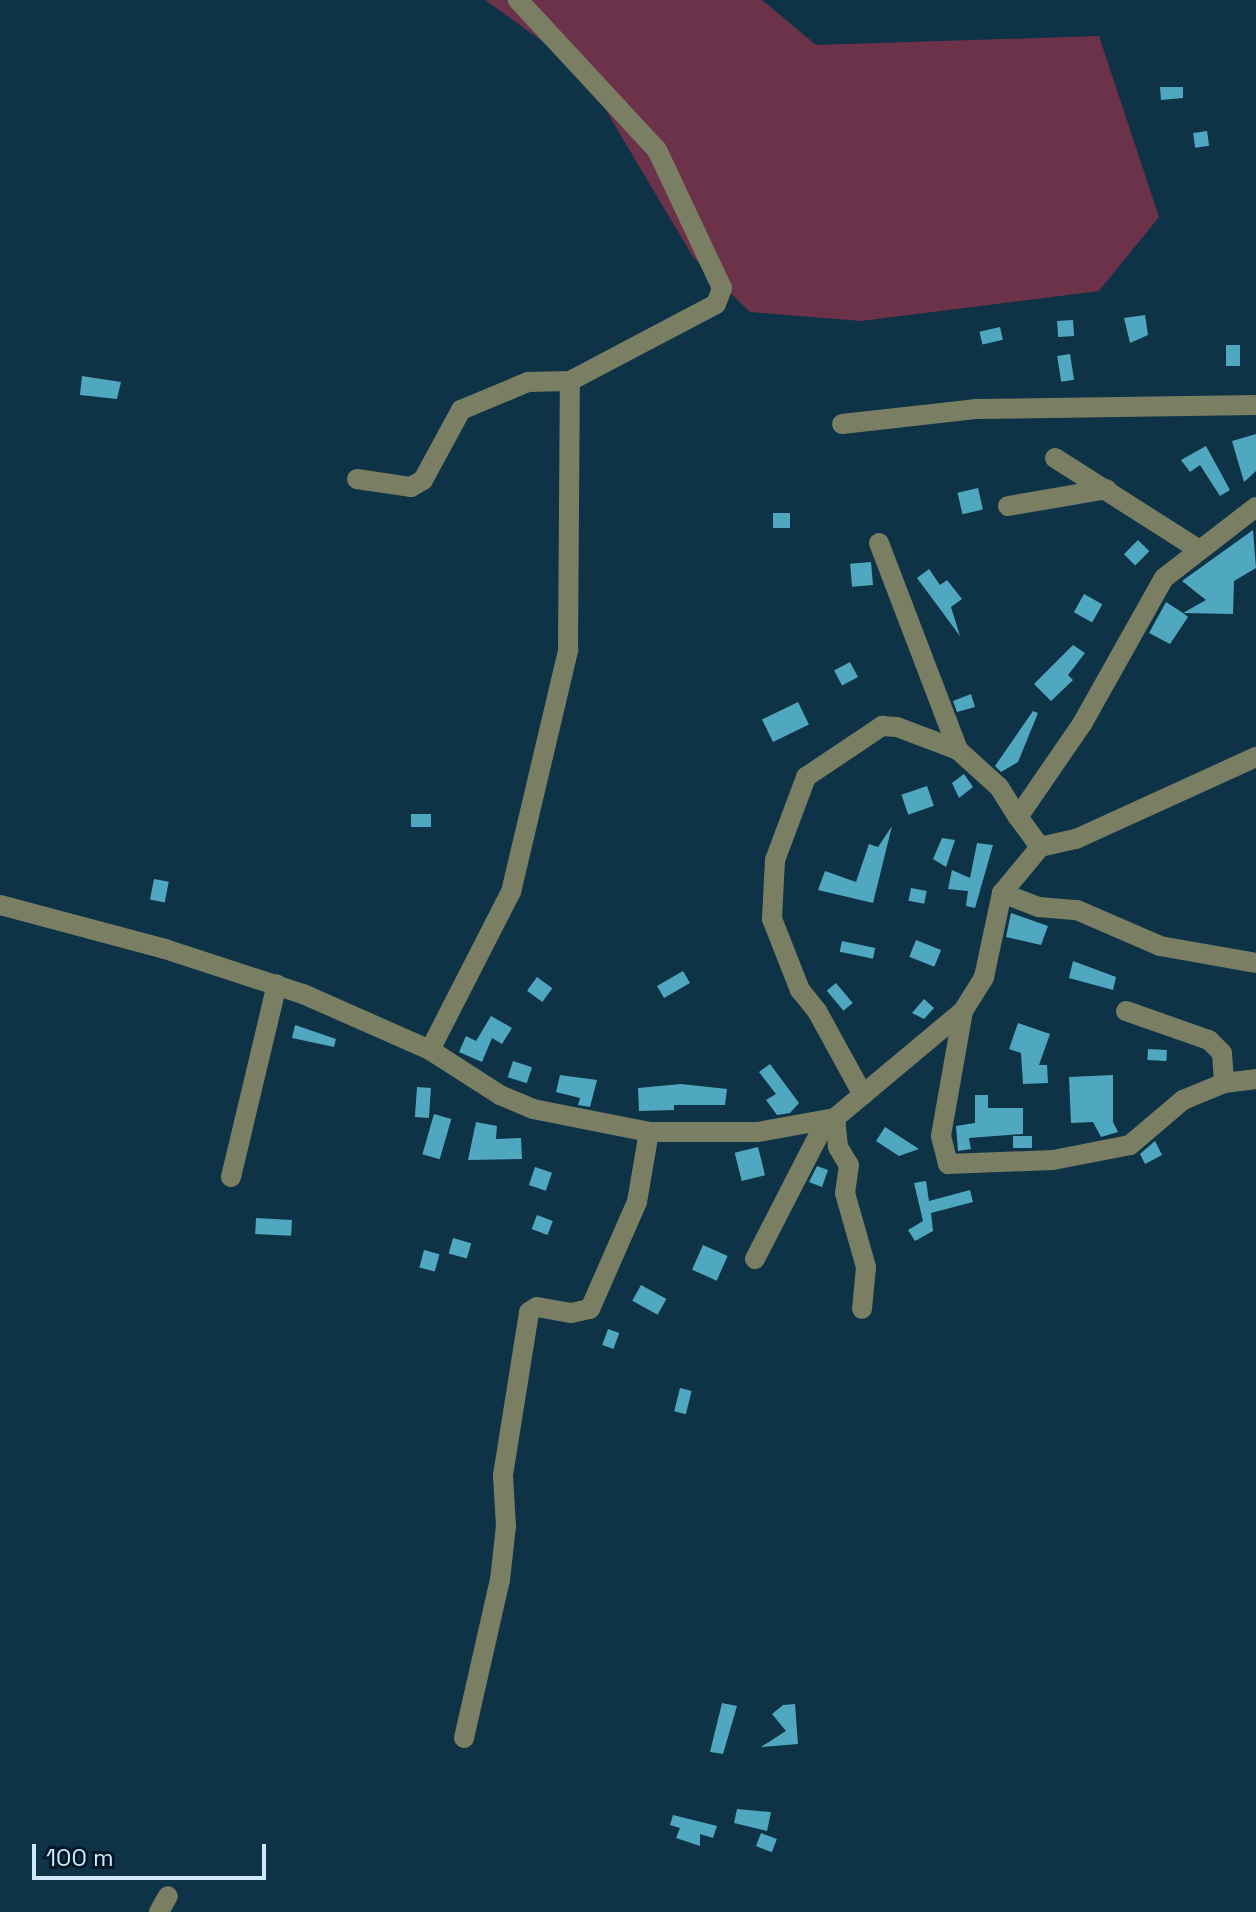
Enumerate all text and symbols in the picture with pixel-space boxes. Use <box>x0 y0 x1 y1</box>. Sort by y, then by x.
scale bar <box>36 1828 270 1878</box>
text: 100 m <box>46 1842 114 1873</box>

